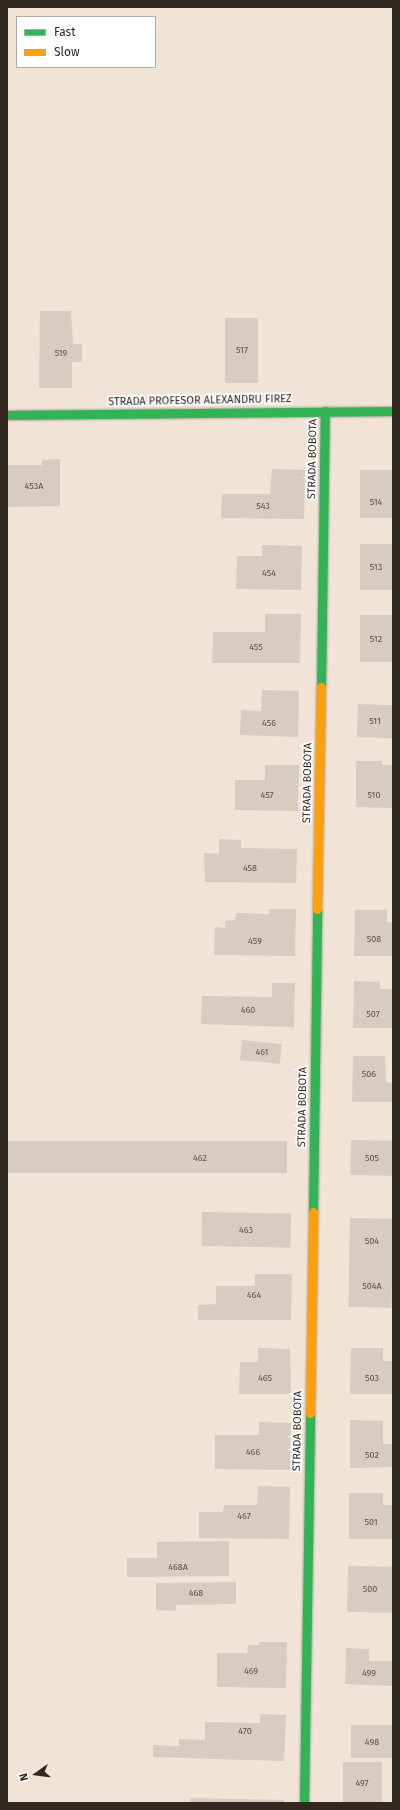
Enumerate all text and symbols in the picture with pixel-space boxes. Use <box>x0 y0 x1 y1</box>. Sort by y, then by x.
legend <box>16 16 156 68</box>
text: Fast <box>54 25 76 39</box>
text: Slow <box>54 45 80 59</box>
house number: 517 <box>236 345 248 355</box>
house number: 519 <box>55 348 67 358</box>
street label: STRADA PROFESOR ALEXANDRU FIREZ <box>108 393 292 409</box>
street label: STRADA BOBOTA <box>306 419 320 499</box>
house number: 453A <box>25 481 43 491</box>
house number: 514 <box>370 497 382 507</box>
house number: 543 <box>256 501 270 511</box>
house number: 513 <box>370 562 382 572</box>
house number: 454 <box>262 568 276 578</box>
house number: 512 <box>370 634 382 644</box>
house number: 455 <box>249 642 263 652</box>
house number: 511 <box>369 716 381 726</box>
house number: 456 <box>262 718 276 728</box>
street label: STRADA BOBOTA <box>301 743 315 823</box>
house number: 457 <box>261 790 273 800</box>
house number: 510 <box>368 790 380 800</box>
house number: 458 <box>243 863 257 873</box>
house number: 508 <box>367 934 381 944</box>
house number: 459 <box>248 936 262 946</box>
house number: 460 <box>241 1005 255 1015</box>
house number: 507 <box>366 1009 380 1019</box>
house number: 461 <box>255 1047 269 1057</box>
street label: STRADA BOBOTA <box>296 1067 310 1147</box>
house number: 506 <box>362 1069 376 1079</box>
house number: 462 <box>193 1153 207 1163</box>
house number: 505 <box>365 1153 379 1163</box>
house number: 463 <box>239 1225 253 1235</box>
house number: 504 <box>365 1236 379 1246</box>
house number: 504A <box>362 1281 382 1291</box>
house number: 464 <box>247 1290 261 1300</box>
house number: 465 <box>258 1373 272 1383</box>
house number: 503 <box>365 1373 379 1383</box>
street label: STRADA BOBOTA <box>291 1391 305 1471</box>
house number: 466 <box>246 1447 260 1457</box>
house number: 502 <box>365 1450 379 1460</box>
house number: 467 <box>237 1511 251 1521</box>
house number: 501 <box>364 1517 378 1527</box>
house number: 468A <box>168 1562 188 1572</box>
house number: 500 <box>363 1584 377 1594</box>
house number: 468 <box>189 1588 203 1598</box>
house number: 469 <box>244 1666 258 1676</box>
house number: 499 <box>362 1668 376 1678</box>
house number: 470 <box>238 1726 252 1736</box>
house number: 498 <box>365 1737 379 1747</box>
north arrow <box>16 1754 56 1794</box>
text: N <box>17 1772 31 1782</box>
house number: 497 <box>355 1778 369 1788</box>

